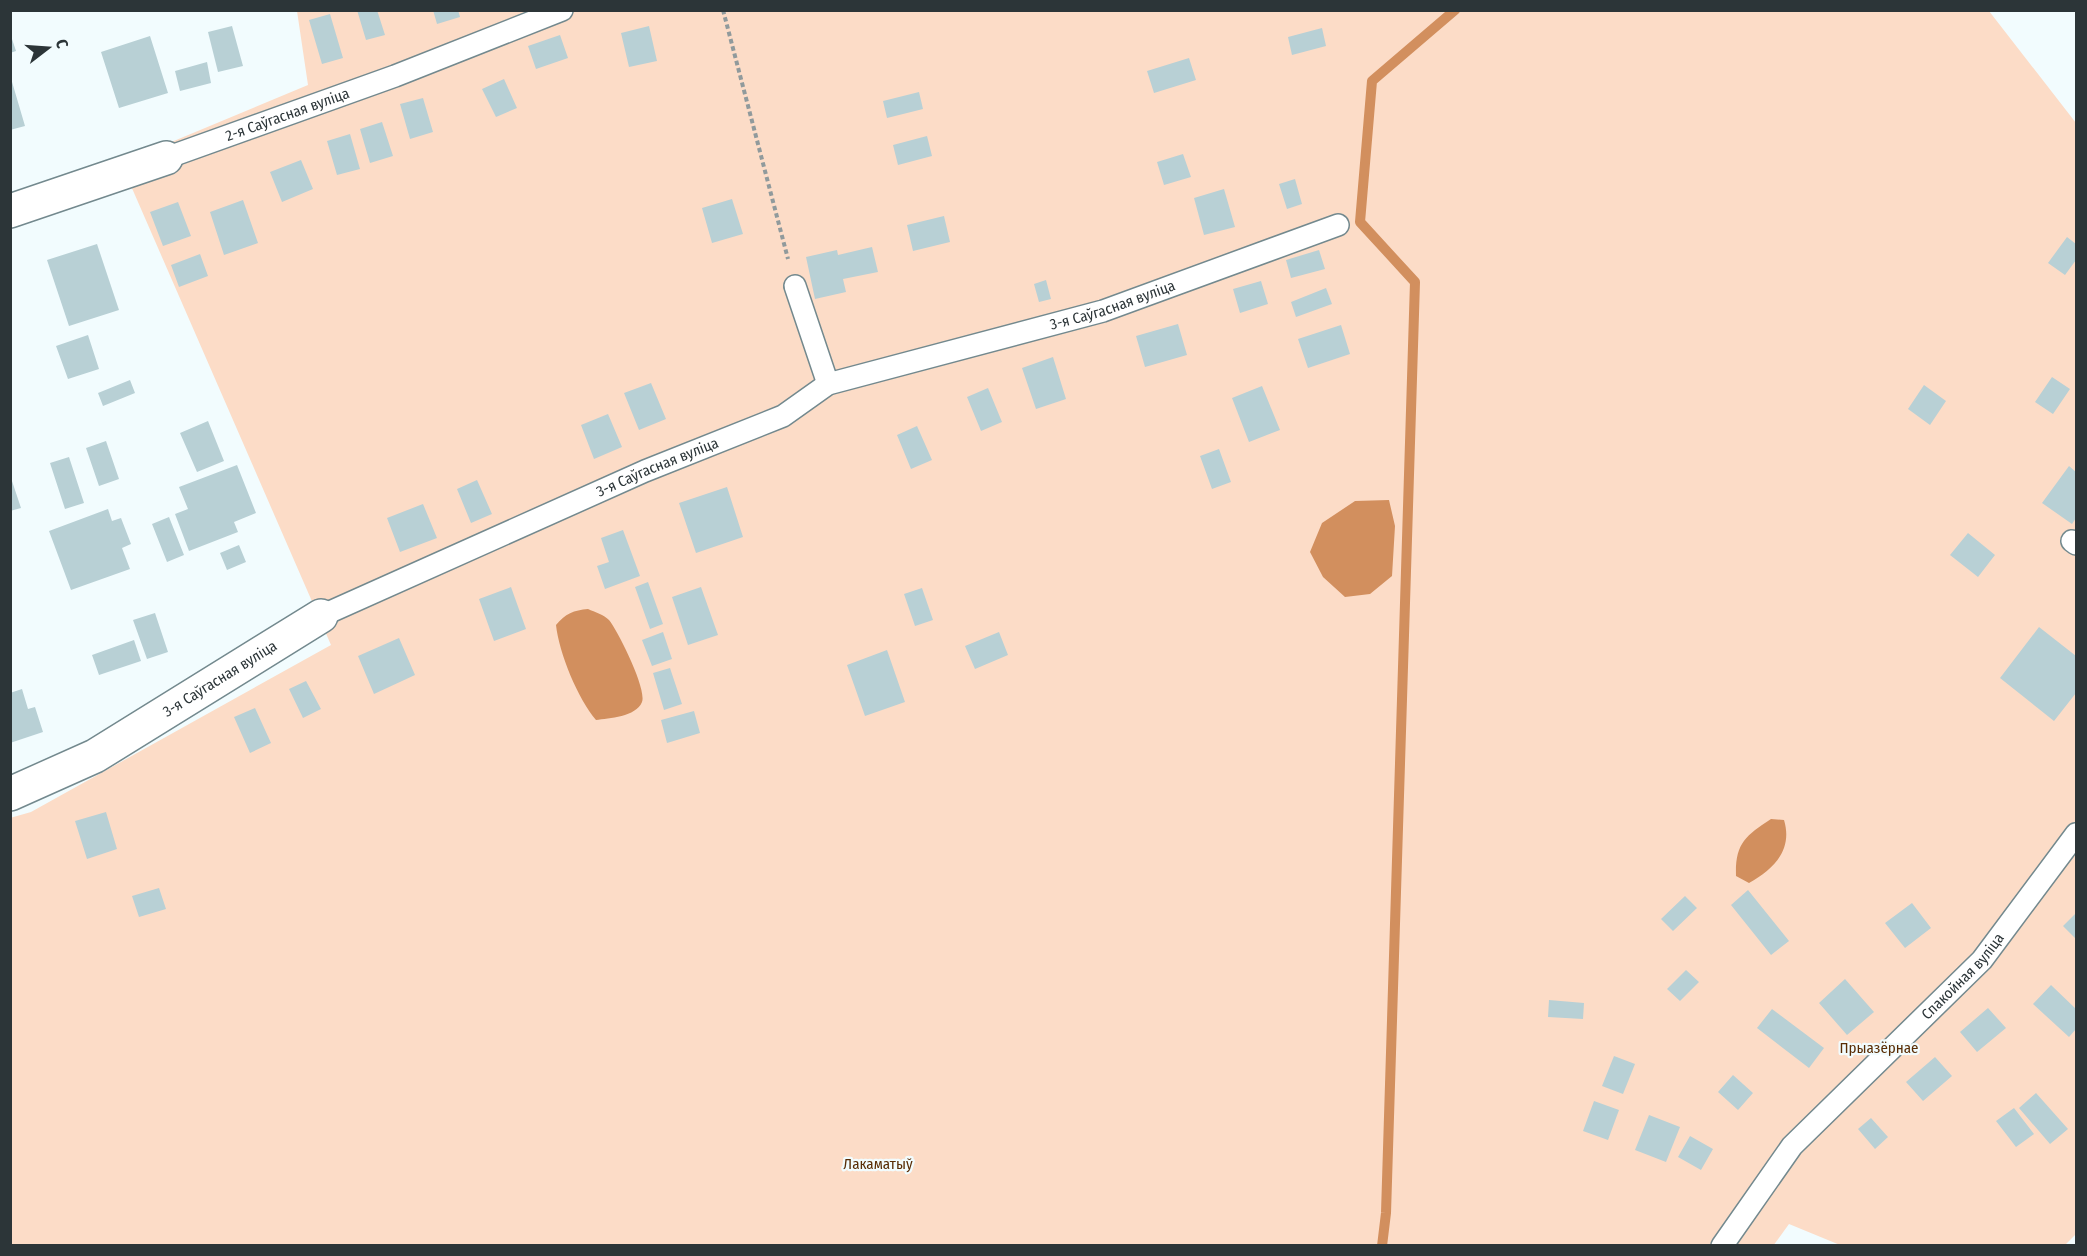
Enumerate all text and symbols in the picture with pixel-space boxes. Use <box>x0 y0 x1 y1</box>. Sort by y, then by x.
north arrow <box>18 18 78 78</box>
text: С <box>52 37 72 51</box>
street label: 2-я Саўгасная вуліца <box>223 84 352 145</box>
street label: 3-я Саўгасная вуліца <box>1048 276 1177 334</box>
street label: 3-я Саўгасная вуліца <box>594 434 721 501</box>
street label: 3-я Саўгасная вуліца <box>160 637 280 721</box>
street label: Спакойная вуліца <box>1918 929 2008 1023</box>
park label: Прыазёрнае <box>1839 1039 1919 1057</box>
park label: Лакаматыў <box>843 1155 913 1173</box>

